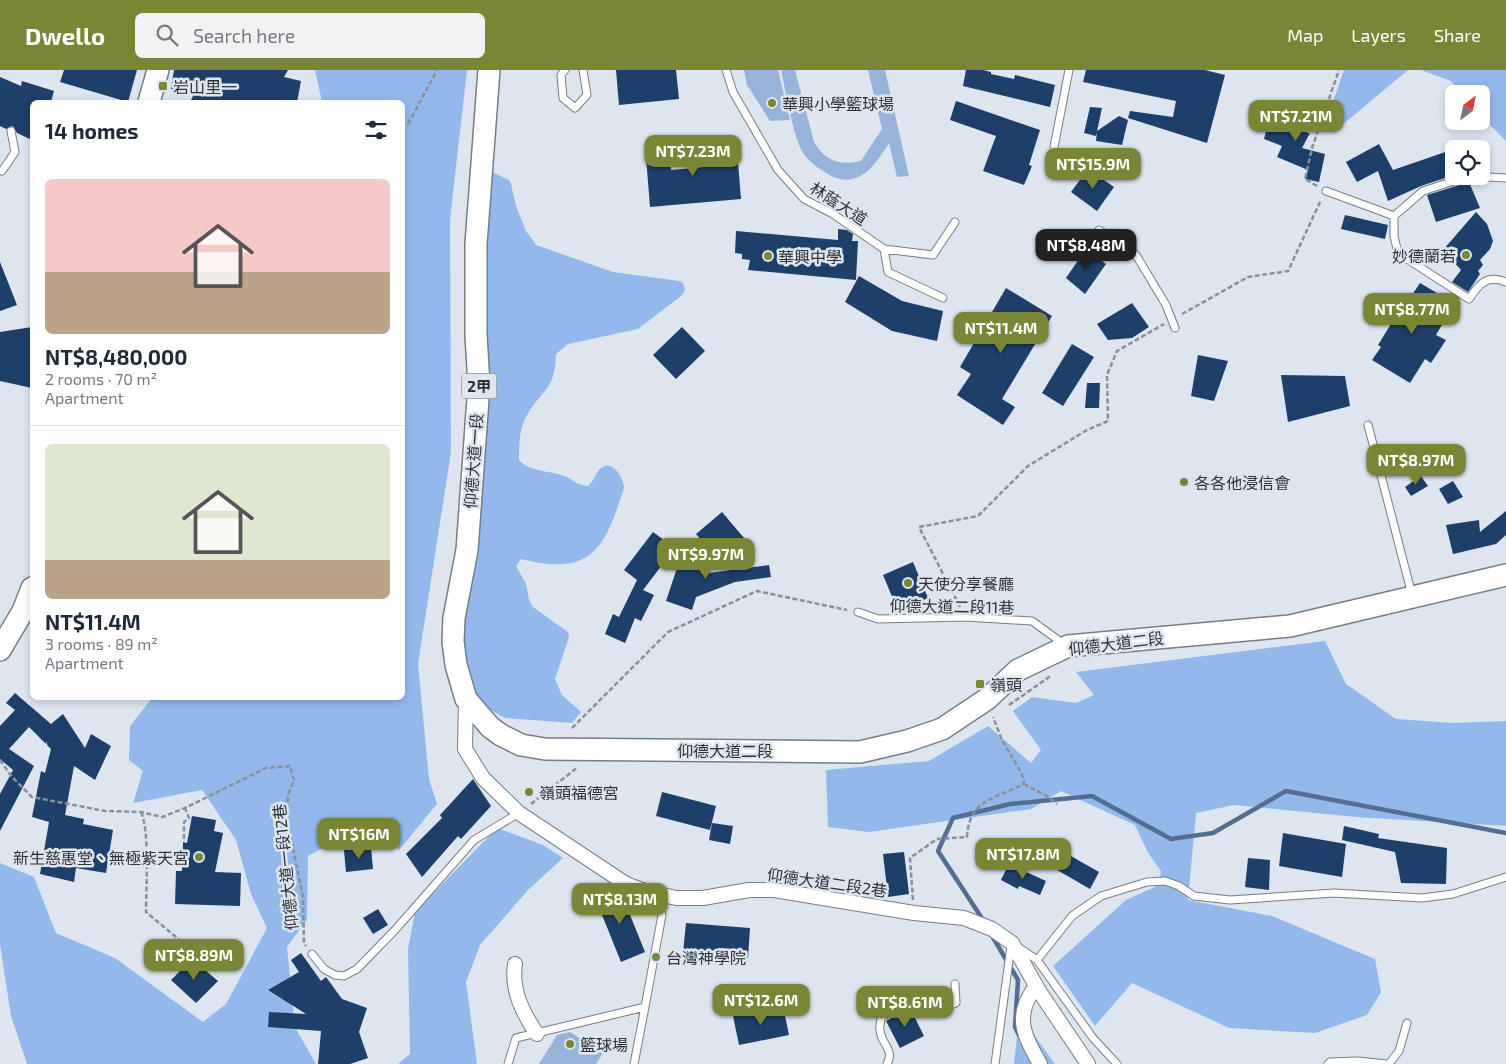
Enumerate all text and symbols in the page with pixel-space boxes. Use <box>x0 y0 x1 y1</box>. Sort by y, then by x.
search box <box>135 13 485 58</box>
text: Dwello <box>25 21 105 50</box>
icon: search <box>153 21 181 49</box>
text: Search here <box>193 24 295 47</box>
text: Map <box>1287 24 1323 46</box>
text: Layers <box>1351 24 1406 46</box>
text: Share <box>1434 24 1481 46</box>
place label: 岩山里一 <box>173 77 237 96</box>
marker: 岩山里一 <box>157 80 169 92</box>
north arrow <box>1445 85 1490 130</box>
map controls <box>1445 85 1490 185</box>
place label: 華興小學籃球場 <box>782 94 894 113</box>
marker: 華興小學籃球場 <box>766 97 778 109</box>
pin: NT$7.21M <box>1244 100 1348 142</box>
text: NT$7.21M <box>1259 106 1333 125</box>
icon: filters <box>362 116 390 144</box>
text: 14 homes <box>45 118 139 143</box>
pin: NT$7.23M <box>641 134 745 177</box>
button: locate <box>1445 140 1490 185</box>
text: NT$7.23M <box>655 141 731 160</box>
pin: NT$15.9M <box>1041 148 1145 190</box>
text: NT$15.9M <box>1056 154 1130 173</box>
street label: 林蔭大道 <box>807 178 871 228</box>
icon: home <box>173 211 263 301</box>
pin: NT$8.48M <box>1034 228 1138 271</box>
text: NT$8.48M <box>1046 235 1126 254</box>
place label: 妙德蘭若 <box>1392 246 1456 265</box>
place label: 華興中學 <box>778 247 842 266</box>
marker: 妙德蘭若 <box>1460 249 1472 261</box>
marker: 華興中學 <box>762 250 774 262</box>
pin: NT$8.77M <box>1360 292 1464 335</box>
text: NT$8.77M <box>1374 299 1450 318</box>
pin: NT$11.4M <box>949 312 1053 354</box>
text: NT$11.4M <box>965 318 1037 337</box>
text: NT$8,480,000 <box>45 344 188 369</box>
text: 2 rooms · 70 m² <box>45 369 157 388</box>
road number: 2甲 <box>462 374 496 398</box>
text: Apartment <box>45 388 124 407</box>
street label: 仰德大道一段 <box>460 412 486 510</box>
pin: NT$8.97M <box>1364 444 1468 486</box>
text: NT$8.97M <box>1378 450 1454 469</box>
place label: 各各他浸信會 <box>1194 473 1290 492</box>
marker: 各各他浸信會 <box>1178 476 1190 488</box>
icon: home <box>173 477 263 567</box>
pin: NT$9.97M <box>654 538 758 580</box>
text: NT$9.97M <box>668 544 744 563</box>
place label: 天使分享餐廳 <box>918 574 1014 593</box>
marker: 天使分享餐廳 <box>902 577 914 589</box>
street label: 仰德大道二段11巷 <box>889 595 1015 617</box>
text: NT$11.4M <box>45 609 141 634</box>
street label: 仰德大道二段 <box>1067 628 1165 658</box>
text: 3 rooms · 89 m² <box>45 634 158 653</box>
text: Apartment <box>45 653 124 672</box>
place label: 嶺頭 <box>990 675 1022 694</box>
marker: 嶺頭 <box>974 678 986 690</box>
street label: 仰德大道二段 <box>677 741 773 760</box>
place label: 嶺頭福德宮 <box>539 783 619 802</box>
marker: 嶺頭福德宮 <box>523 786 535 798</box>
street label: 仰德大道一段12巷 <box>269 803 301 931</box>
pin: NT$16M <box>318 818 400 860</box>
text: NT$16M <box>328 824 390 843</box>
pin: NT$17.8M <box>971 838 1075 880</box>
text: NT$17.8M <box>986 844 1060 863</box>
place label: 新生慈惠堂、無極紫天宮 <box>13 848 189 867</box>
marker: 新生慈惠堂、無極紫天宮 <box>193 851 205 863</box>
street label: 仰德大道二段2巷 <box>766 864 888 900</box>
pin: NT$8.13M <box>568 882 672 925</box>
text: NT$8.13M <box>583 889 657 908</box>
pin: NT$8.89M <box>142 938 246 981</box>
text: NT$8.89M <box>155 945 233 964</box>
place label: 台灣神學院 <box>666 948 746 967</box>
marker: 台灣神學院 <box>650 951 662 963</box>
pin: NT$12.6M <box>709 984 813 1026</box>
pin: NT$8.61M <box>853 986 957 1028</box>
text: NT$12.6M <box>724 990 798 1009</box>
text: NT$8.61M <box>867 992 943 1011</box>
place label: 籃球場 <box>580 1035 628 1054</box>
marker: 籃球場 <box>564 1038 576 1050</box>

